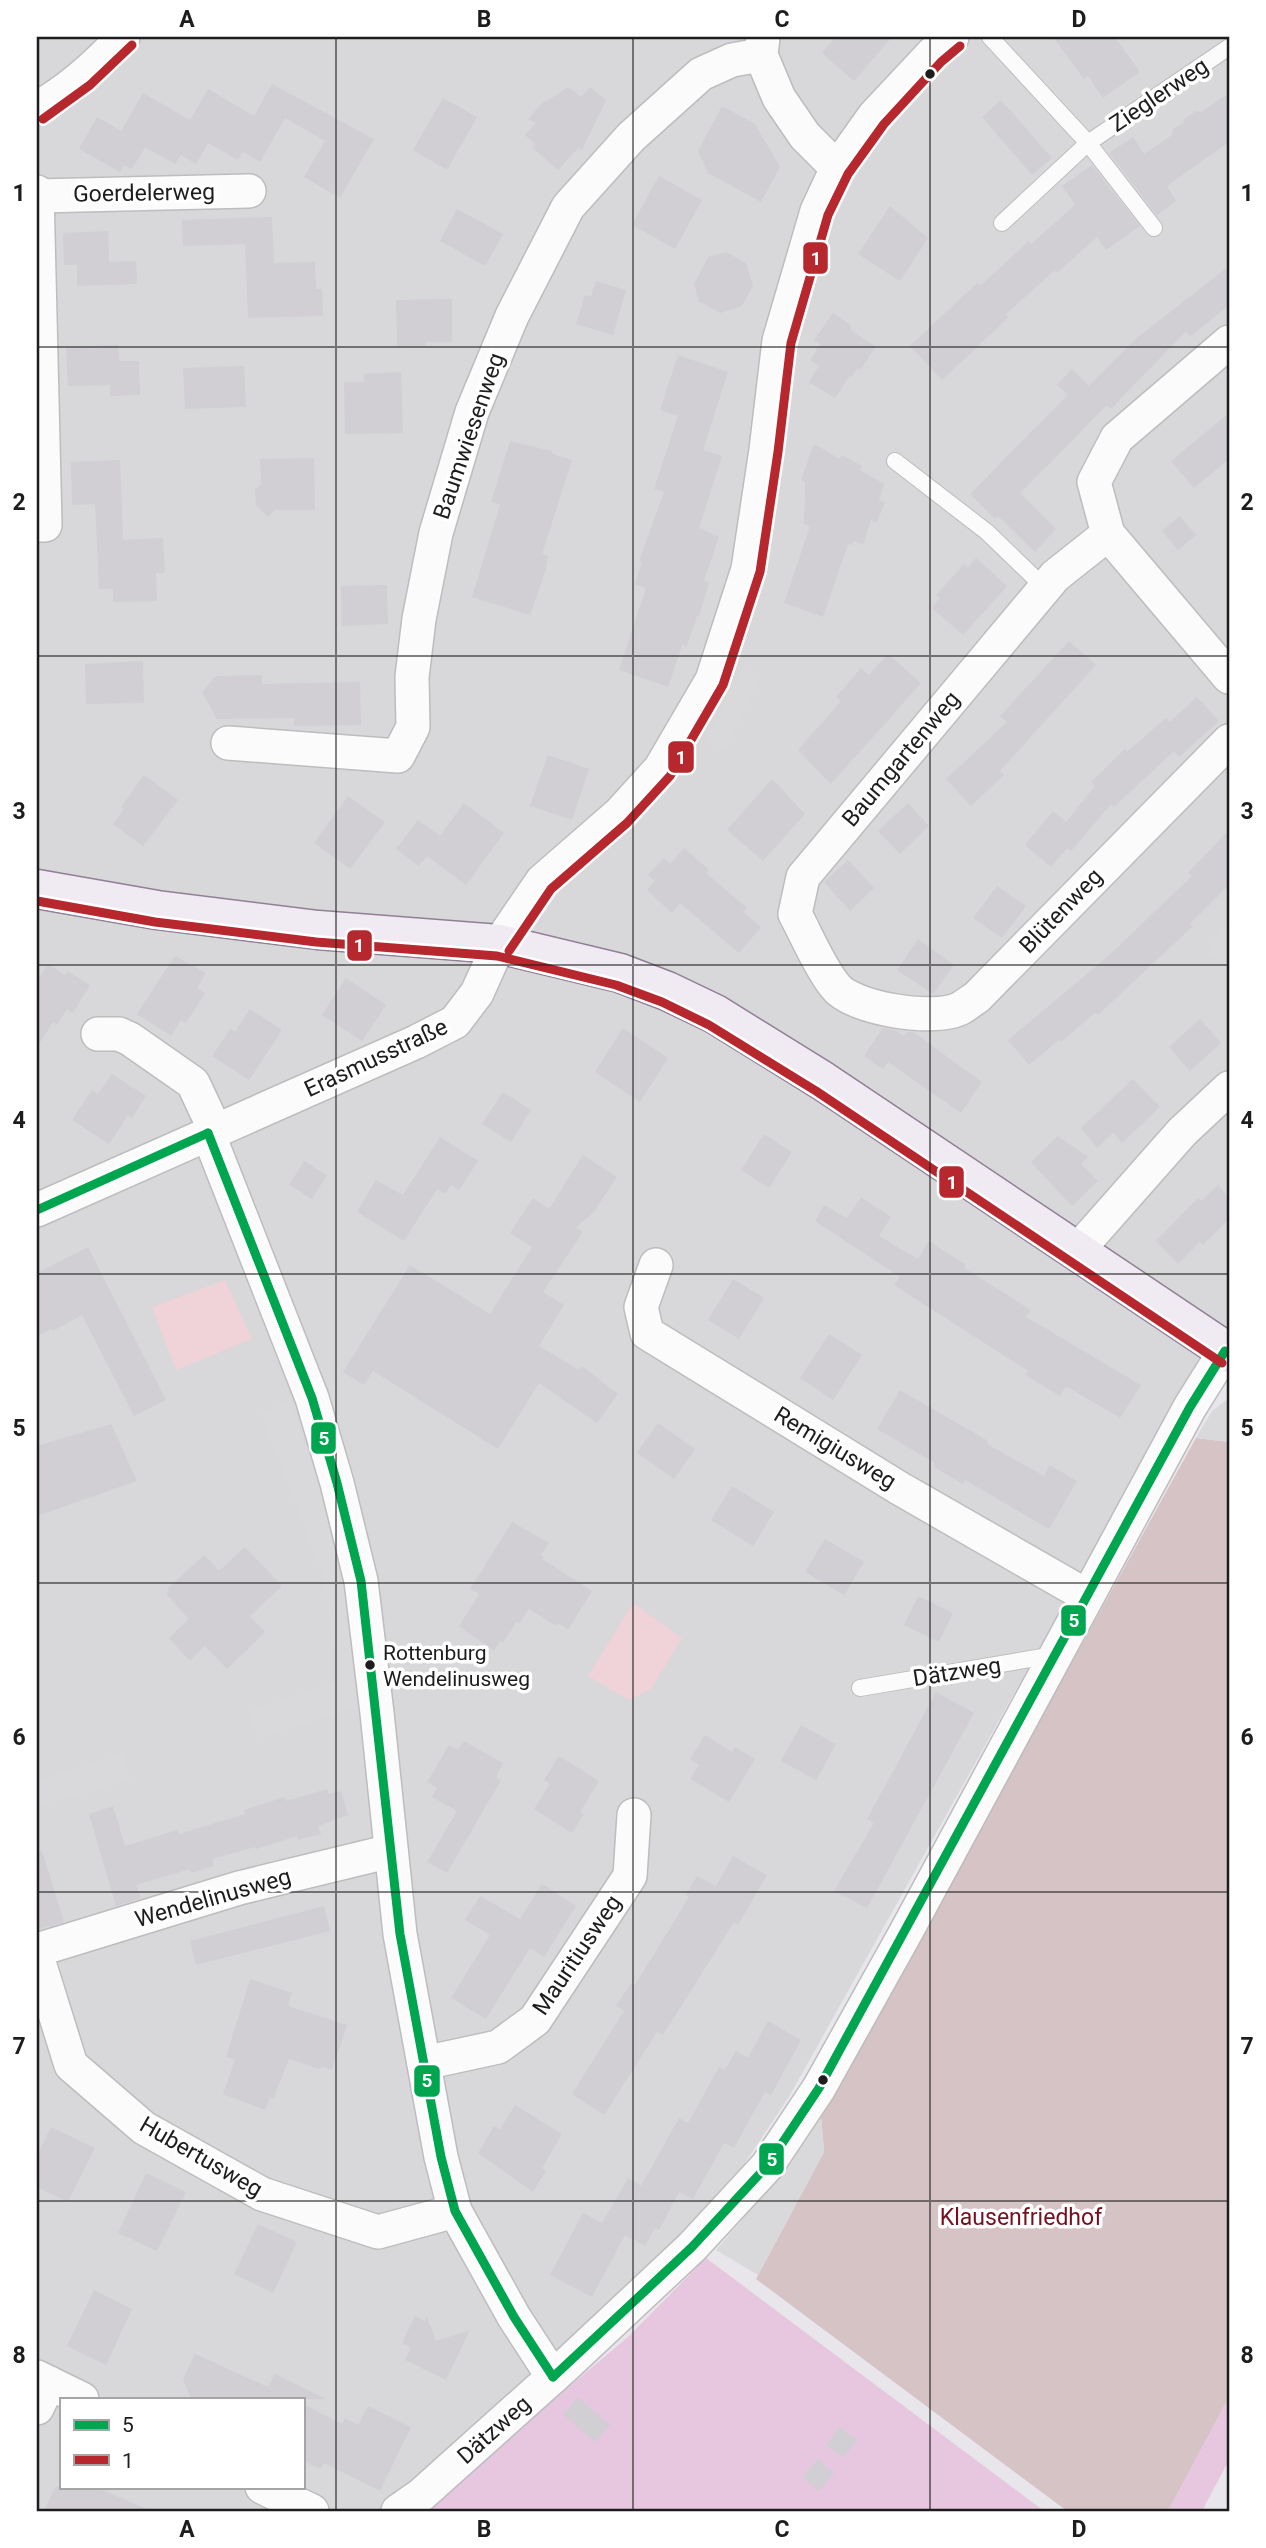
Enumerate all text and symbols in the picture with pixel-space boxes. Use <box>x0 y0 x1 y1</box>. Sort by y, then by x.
text: A <box>179 6 195 33</box>
text: B <box>477 6 491 33</box>
text: C <box>774 6 790 33</box>
text: D <box>1072 6 1086 33</box>
street label: Zieglerweg <box>1105 52 1213 138</box>
unlabelled marker <box>923 67 937 81</box>
street label: Goerdelerweg <box>73 178 215 208</box>
text: 1 <box>12 180 26 207</box>
text: 1 <box>1240 180 1254 207</box>
line badge: 1 <box>802 241 829 275</box>
text: 1 <box>811 247 821 270</box>
street label: Baumwiesenweg <box>428 349 510 523</box>
text: 2 <box>12 489 26 516</box>
text: 2 <box>1240 489 1254 516</box>
street label: Baumgartenweg <box>837 686 965 832</box>
line badge: 1 <box>667 740 695 774</box>
text: 1 <box>676 746 686 769</box>
text: 3 <box>12 798 26 825</box>
text: 3 <box>1240 798 1254 825</box>
street label: Blütenweg <box>1014 863 1108 959</box>
line badge: 1 <box>346 929 373 962</box>
text: 1 <box>354 934 364 957</box>
street label: Erasmusstraße <box>300 1013 452 1103</box>
text: 4 <box>12 1107 26 1134</box>
text: 4 <box>1240 1107 1254 1134</box>
line badge: 1 <box>938 1165 965 1199</box>
text: 1 <box>947 1171 957 1194</box>
street label: Remigiusweg <box>769 1401 901 1495</box>
text: 5 <box>12 1415 26 1442</box>
text: 5 <box>1240 1415 1254 1442</box>
line badge: 5 <box>310 1421 337 1455</box>
text: 5 <box>319 1427 330 1450</box>
line badge: 5 <box>1060 1604 1087 1637</box>
text: 5 <box>1069 1609 1080 1632</box>
place label: Rottenburg Wendelinusweg <box>383 1641 530 1691</box>
street label: Dätzweg <box>911 1652 1003 1692</box>
marker: Rottenburg Wendelinusweg <box>363 1658 377 1672</box>
text: 6 <box>12 1724 26 1751</box>
text: 6 <box>1240 1724 1254 1751</box>
street label: Wendelinusweg <box>132 1863 294 1933</box>
street label: Mauritiusweg <box>527 1890 627 2020</box>
text: 7 <box>12 2033 26 2060</box>
text: 7 <box>1240 2033 1254 2060</box>
line badge: 5 <box>413 2064 441 2098</box>
text: 5 <box>422 2069 433 2092</box>
unlabelled marker <box>816 2073 830 2087</box>
street label: Hubertusweg <box>135 2111 267 2203</box>
line badge: 5 <box>758 2142 785 2176</box>
text: 5 <box>767 2148 778 2171</box>
park label: Klausenfriedhof <box>940 2204 1103 2231</box>
text: 8 <box>12 2342 26 2369</box>
text: 8 <box>1240 2342 1254 2369</box>
street label: Dätzweg <box>452 2390 536 2470</box>
legend <box>60 2398 304 2488</box>
text: 5 <box>122 2413 134 2437</box>
text: 1 <box>122 2449 134 2473</box>
text: A <box>179 2516 195 2543</box>
text: B <box>477 2516 491 2543</box>
text: C <box>774 2516 790 2543</box>
text: D <box>1072 2516 1086 2543</box>

